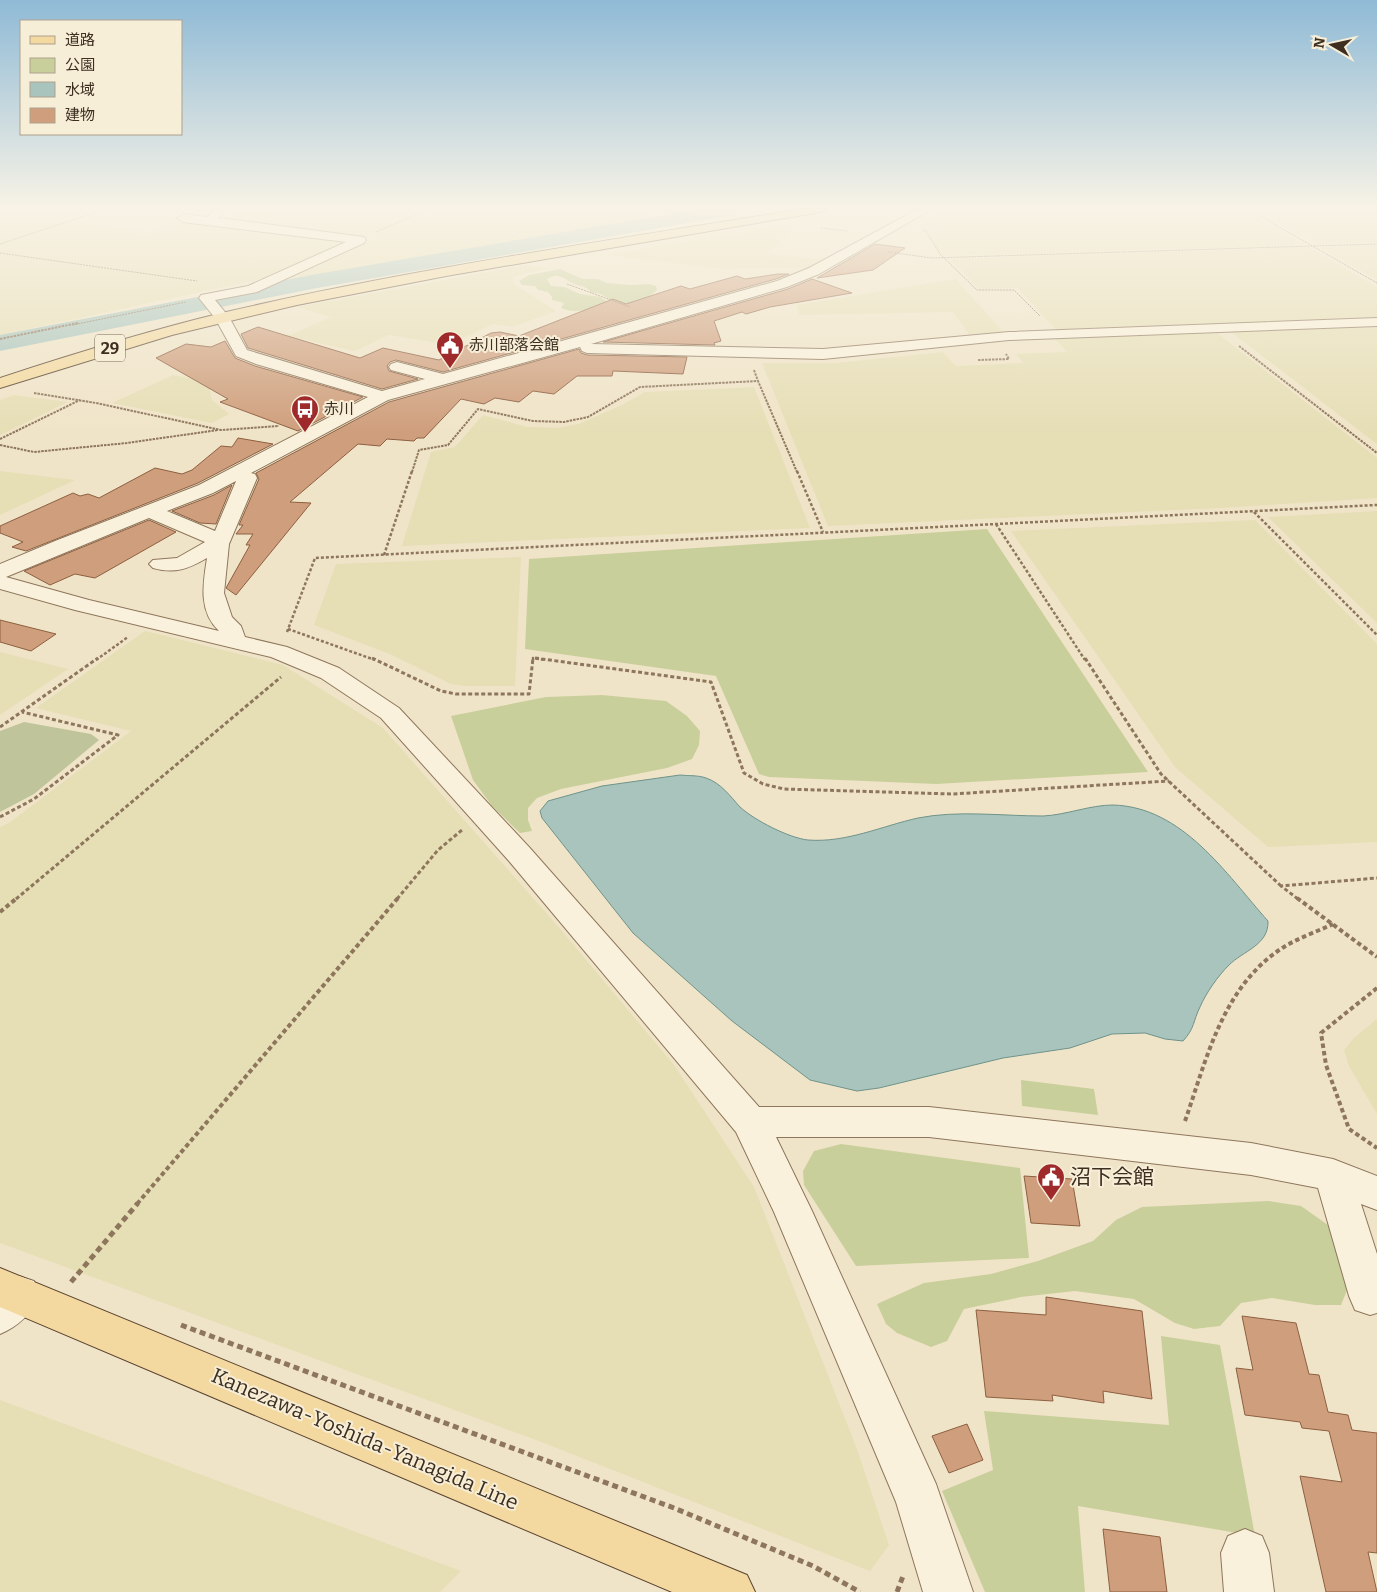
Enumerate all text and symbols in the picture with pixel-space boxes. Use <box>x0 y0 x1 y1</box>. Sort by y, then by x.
legend <box>20 20 182 135</box>
north arrow <box>1307 20 1357 70</box>
text: 道路 <box>65 31 95 49</box>
text: N <box>1310 36 1329 50</box>
text: 公園 <box>65 56 95 74</box>
text: 水域 <box>65 81 95 99</box>
text: 建物 <box>65 106 95 124</box>
public building icon: 赤川部落会館 <box>435 330 465 369</box>
road number: 29 <box>95 334 125 362</box>
place label: 赤川部落会館 <box>469 336 559 354</box>
bus stop icon: 赤川 <box>290 394 320 433</box>
place label: 赤川 <box>324 400 354 418</box>
public building icon: 沼下会館 <box>1036 1162 1066 1201</box>
place label: 沼下会館 <box>1070 1164 1154 1190</box>
street label: Kanezawa-Yoshida-Yanagida Line <box>208 1362 522 1516</box>

